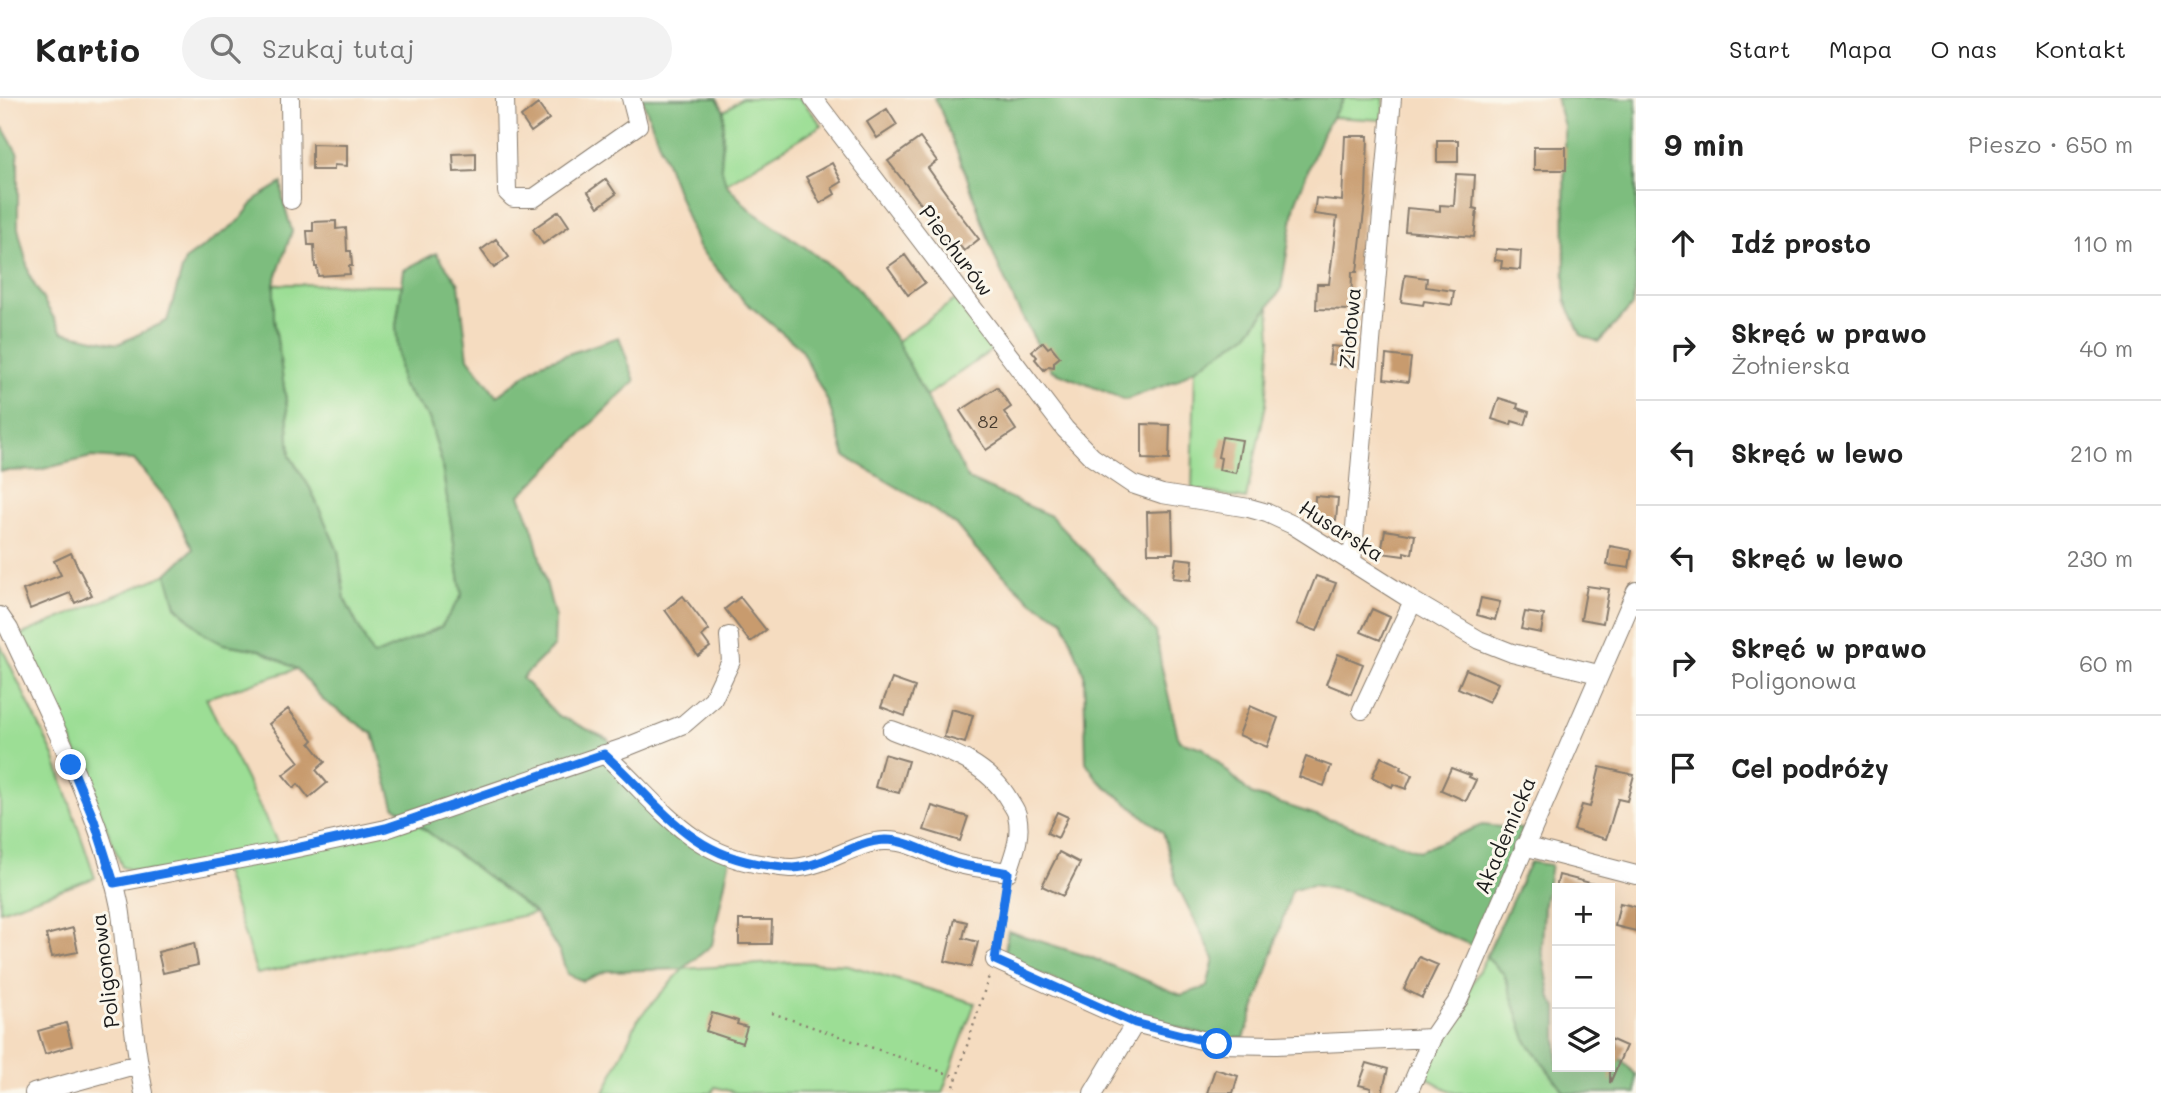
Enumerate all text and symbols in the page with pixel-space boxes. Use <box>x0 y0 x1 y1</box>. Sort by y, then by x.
search box <box>182 17 672 80</box>
text: Kartio <box>35 27 140 70</box>
icon: search <box>206 29 244 67</box>
text: Szukaj tutaj <box>262 31 414 65</box>
text: Start <box>1729 33 1791 64</box>
text: Mapa <box>1829 33 1892 64</box>
text: O nas <box>1930 33 1997 64</box>
text: Kontakt <box>2035 33 2126 64</box>
text: 9 min <box>1664 124 1744 164</box>
text: Pieszo · 650 m <box>1968 129 2133 159</box>
street label: Piechurów <box>914 199 1000 301</box>
icon: ahead <box>1664 224 1702 262</box>
text: Idź prosto <box>1731 226 1871 260</box>
text: 110 m <box>2073 228 2133 258</box>
street label: Ziołowa <box>1332 286 1366 370</box>
text: Skręć w prawo <box>1731 316 1926 350</box>
icon: right <box>1664 329 1702 367</box>
text: 40 m <box>2080 333 2133 363</box>
text: Żołnierska <box>1731 350 1851 380</box>
house number: 82 <box>978 409 998 433</box>
icon: left <box>1664 434 1702 472</box>
text: Skręć w lewo <box>1731 436 1903 470</box>
text: 210 m <box>2070 438 2133 468</box>
street label: Husarska <box>1295 493 1389 567</box>
icon: left <box>1664 539 1702 577</box>
text: Skręć w lewo <box>1731 541 1903 575</box>
text: 230 m <box>2067 543 2133 573</box>
text: Skręć w prawo <box>1731 631 1926 665</box>
icon: right <box>1664 644 1702 682</box>
text: 60 m <box>2079 648 2133 678</box>
text: Poligonowa <box>1731 665 1857 695</box>
route end <box>55 749 86 780</box>
icon: arrive <box>1664 749 1702 787</box>
text: Cel podróży <box>1731 751 1889 785</box>
street label: Akademicka <box>1467 772 1541 898</box>
map controls <box>1552 883 1615 1072</box>
button: + <box>1552 883 1615 946</box>
street label: Poligonowa <box>84 912 124 1030</box>
button: − <box>1552 946 1615 1009</box>
button: layers <box>1552 1009 1615 1072</box>
route start <box>1201 1028 1232 1059</box>

